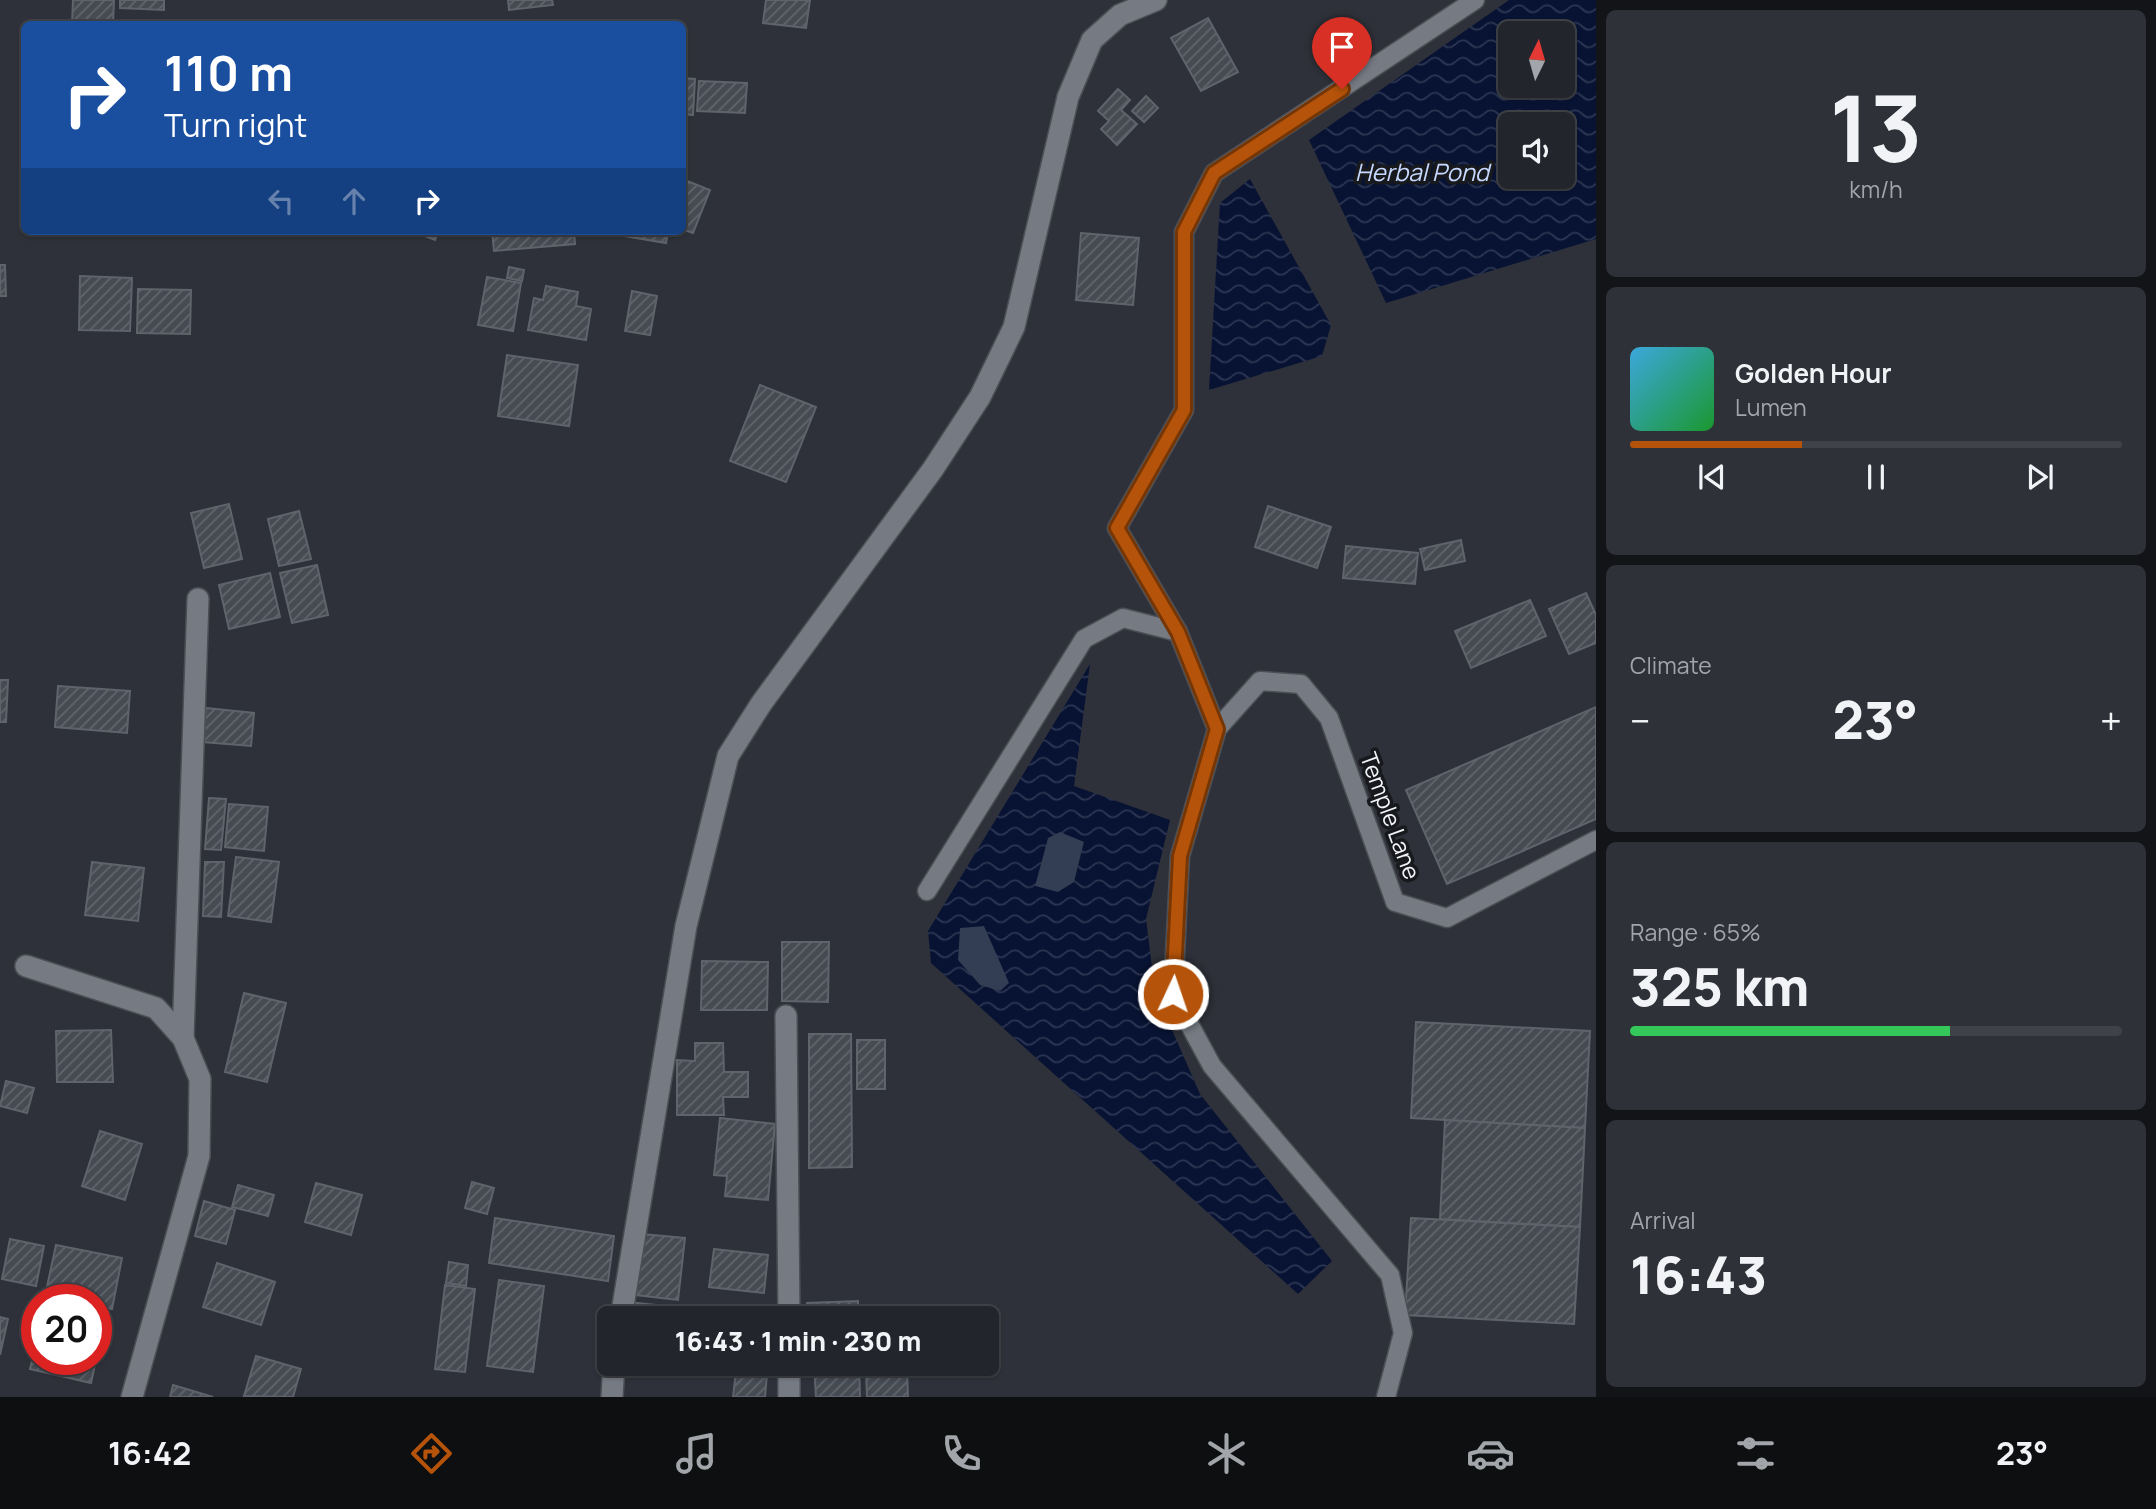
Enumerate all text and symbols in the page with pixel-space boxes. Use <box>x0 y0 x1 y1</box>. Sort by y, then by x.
pin <box>1312 17 1372 89</box>
north arrow <box>1498 21 1575 98</box>
map controls <box>1498 21 1575 189</box>
icon: arrive <box>1323 28 1361 66</box>
text: 110 m <box>164 39 293 106</box>
icon: right <box>49 49 140 140</box>
text: 13 <box>1830 65 1922 189</box>
text: Turn right <box>164 103 307 147</box>
button: sound <box>1498 112 1575 189</box>
water label: Herbal Pond <box>1355 155 1492 188</box>
text: km/h <box>1849 173 1903 205</box>
icon: left <box>262 182 300 220</box>
icon: ahead <box>335 182 373 220</box>
icon: right <box>408 182 446 220</box>
text: Golden Hour <box>1735 355 1892 391</box>
text: Lumen <box>1735 391 1807 423</box>
icon: previous <box>1693 458 1731 496</box>
icon: pause <box>1857 458 1895 496</box>
icon: next <box>2021 458 2059 496</box>
text: Climate <box>1630 649 1712 681</box>
text: 23° <box>1833 684 1918 755</box>
text: − <box>1630 694 1651 746</box>
text: + <box>2100 694 2122 746</box>
street label: Temple Lane <box>1353 748 1429 884</box>
text: Range · 65% <box>1630 916 1761 948</box>
text: 325 km <box>1630 951 1810 1022</box>
position arrow <box>1136 957 1210 1031</box>
text: Arrival <box>1630 1204 1696 1236</box>
text: 16:43 <box>1630 1239 1767 1310</box>
speed limit sign: 20 <box>21 1284 112 1375</box>
text: 16:43 · 1 min · 230 m <box>675 1323 921 1359</box>
icon: directions <box>407 1429 456 1478</box>
icon: music <box>672 1429 721 1478</box>
icon: phone <box>937 1429 986 1478</box>
icon: climate <box>1202 1429 1251 1478</box>
icon: car <box>1466 1429 1515 1478</box>
icon: filters <box>1731 1429 1780 1478</box>
text: 16:42 <box>108 1431 191 1475</box>
text: 23° <box>1996 1431 2048 1475</box>

